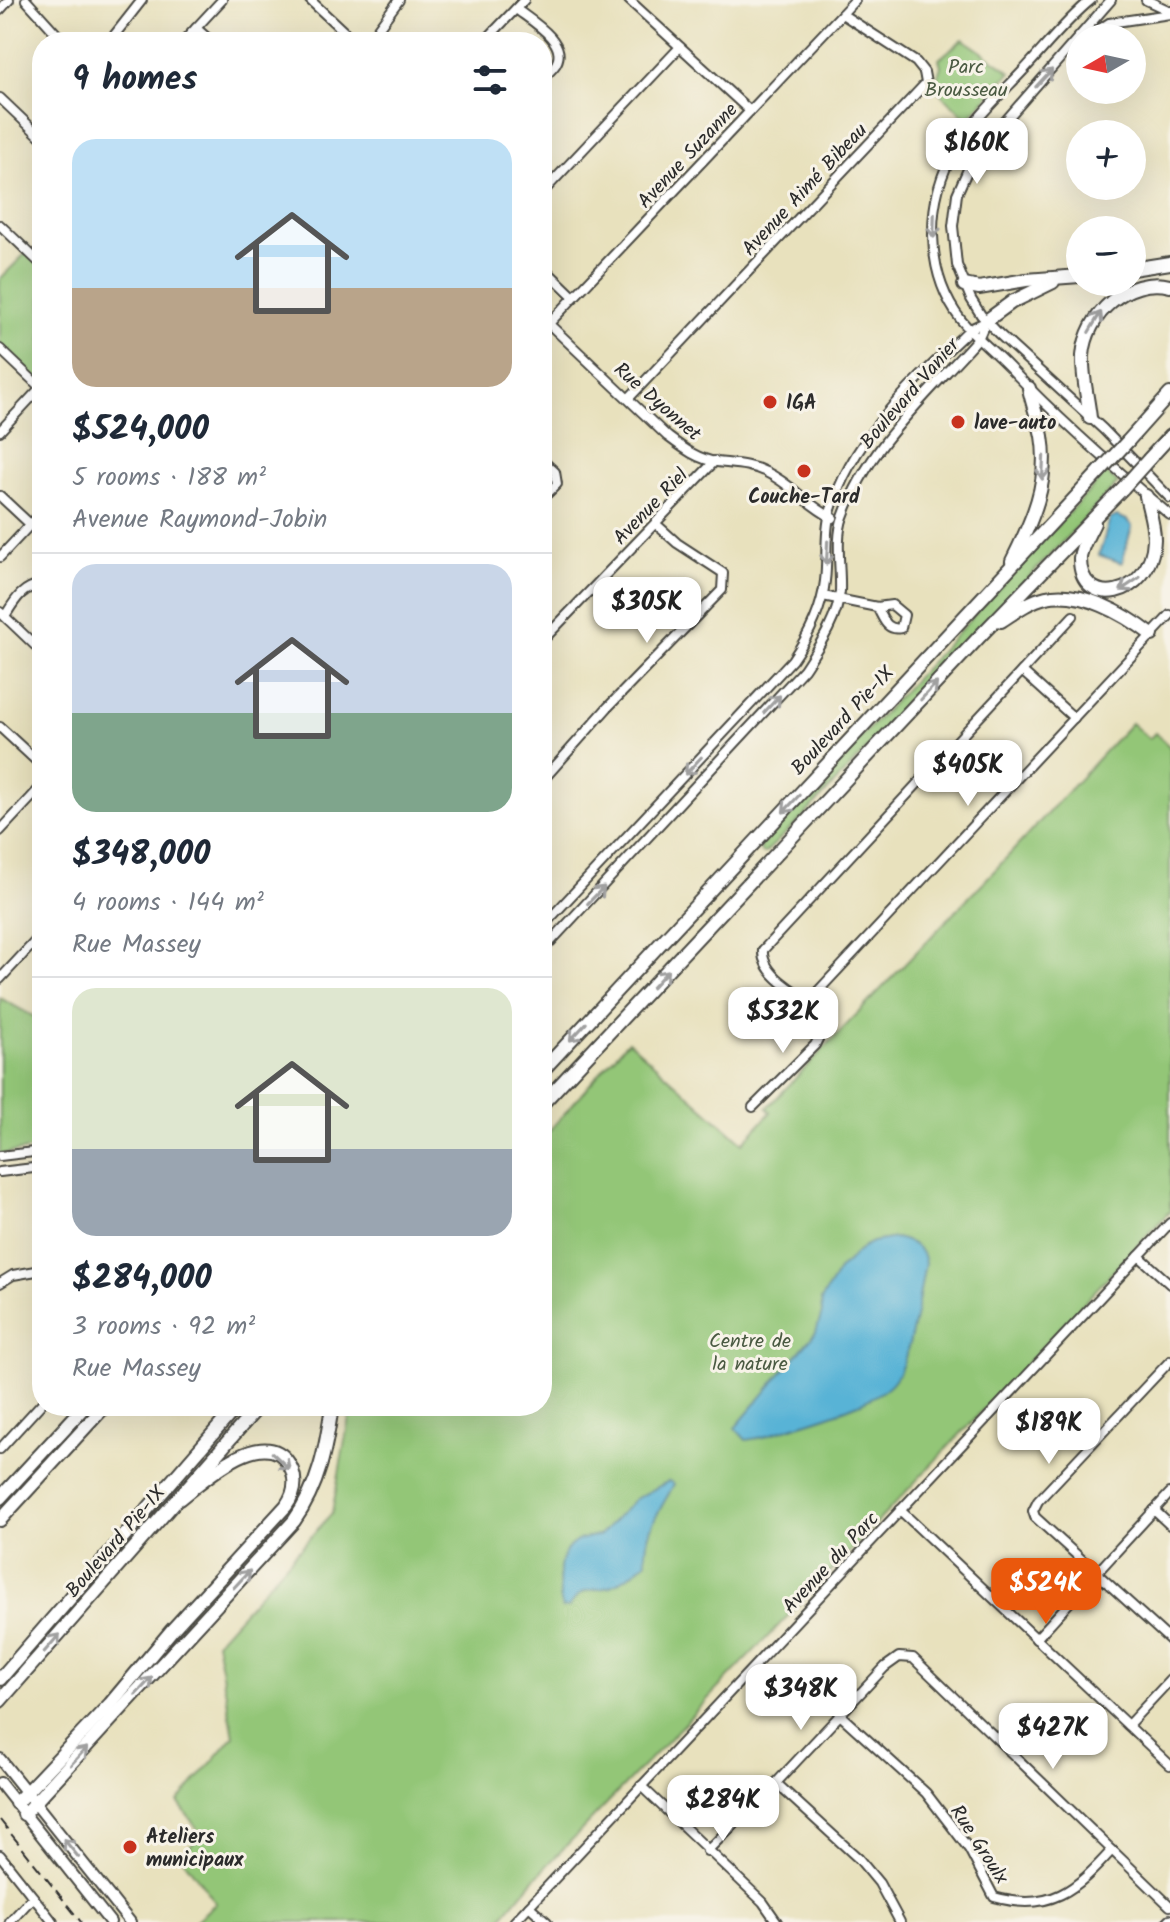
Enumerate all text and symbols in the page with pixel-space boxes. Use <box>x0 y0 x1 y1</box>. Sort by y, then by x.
north arrow <box>1066 24 1146 104</box>
map controls <box>1066 24 1146 296</box>
park label: Parc Brousseau <box>924 52 1008 107</box>
text: 9 homes <box>72 53 197 107</box>
icon: filters <box>468 58 512 102</box>
one-way arrow <box>1035 68 1053 88</box>
street label: Avenue Suzanne <box>631 96 746 217</box>
street label: Avenue Aimé Bibeau <box>735 116 876 264</box>
pin: $160K <box>921 118 1033 186</box>
button: + <box>1066 120 1146 200</box>
text: $160K <box>944 123 1010 165</box>
icon: home <box>220 191 364 335</box>
one-way arrow <box>926 212 941 239</box>
button: − <box>1066 216 1146 296</box>
one-way arrow <box>1087 311 1103 334</box>
street label: Boulevard Vanier <box>853 330 969 457</box>
street label: Rue Dyonnet <box>606 355 708 450</box>
place label: IGA <box>786 388 817 420</box>
marker: IGA <box>761 393 779 411</box>
text: $524,000 <box>72 403 209 457</box>
place label: lave-auto <box>974 408 1056 440</box>
marker: lave-auto <box>949 413 967 431</box>
one-way arrow <box>1035 454 1050 481</box>
text: 5 rooms · 188 m² <box>72 457 266 499</box>
street label: Avenue Riel <box>606 461 697 553</box>
marker: Couche-Tard <box>795 462 813 480</box>
place label: Couche-Tard <box>748 482 861 514</box>
text: Avenue Raymond-Jobin <box>72 499 327 541</box>
one-way arrow <box>819 539 834 566</box>
one-way arrow <box>1120 575 1141 592</box>
pin: $305K <box>591 577 703 645</box>
text: $305K <box>611 582 683 624</box>
icon: home <box>220 616 364 760</box>
street label: Boulevard Pie-IX <box>784 659 903 784</box>
one-way arrow <box>919 681 938 701</box>
one-way arrow <box>763 694 782 714</box>
pin: $405K <box>912 740 1024 808</box>
text: $405K <box>932 745 1004 787</box>
one-way arrow <box>684 756 703 776</box>
one-way arrow <box>781 794 800 814</box>
text: $348,000 <box>72 828 211 882</box>
text: 4 rooms · 144 m² <box>72 882 264 924</box>
one-way arrow <box>586 886 605 905</box>
text: Rue Massey <box>72 924 201 966</box>
one-way arrow <box>650 969 669 989</box>
pin: $532K <box>727 987 839 1055</box>
text: $532K <box>746 992 820 1034</box>
one-way arrow <box>569 1022 588 1042</box>
icon: home <box>220 1040 364 1184</box>
text: $284,000 <box>72 1252 212 1306</box>
text: 3 rooms · 92 m² <box>72 1306 255 1348</box>
park label: Centre de la nature <box>709 1326 791 1381</box>
text: Rue Massey <box>72 1348 201 1390</box>
pin: $189K <box>993 1398 1105 1466</box>
text: $189K <box>1015 1403 1083 1445</box>
one-way arrow <box>271 1451 291 1470</box>
street label: Boulevard Pie-IX <box>58 1479 175 1606</box>
street label: Avenue du Parc <box>775 1505 888 1622</box>
pin: $524K <box>990 1558 1102 1626</box>
text: $524K <box>1009 1563 1083 1605</box>
one-way arrow <box>233 1570 251 1590</box>
one-way arrow <box>42 1633 61 1653</box>
pin: $348K <box>745 1664 857 1732</box>
text: $348K <box>764 1669 838 1711</box>
one-way arrow <box>135 1676 153 1696</box>
pin: $427K <box>997 1703 1109 1771</box>
text: $427K <box>1017 1708 1089 1750</box>
one-way arrow <box>70 1747 88 1767</box>
pin: $284K <box>667 1775 779 1843</box>
text: $284K <box>685 1780 761 1822</box>
street label: Rue Groulx <box>941 1799 1016 1892</box>
place label: Ateliers municipaux <box>146 1822 244 1877</box>
one-way arrow <box>62 1838 80 1859</box>
marker: Ateliers municipaux <box>121 1838 139 1856</box>

